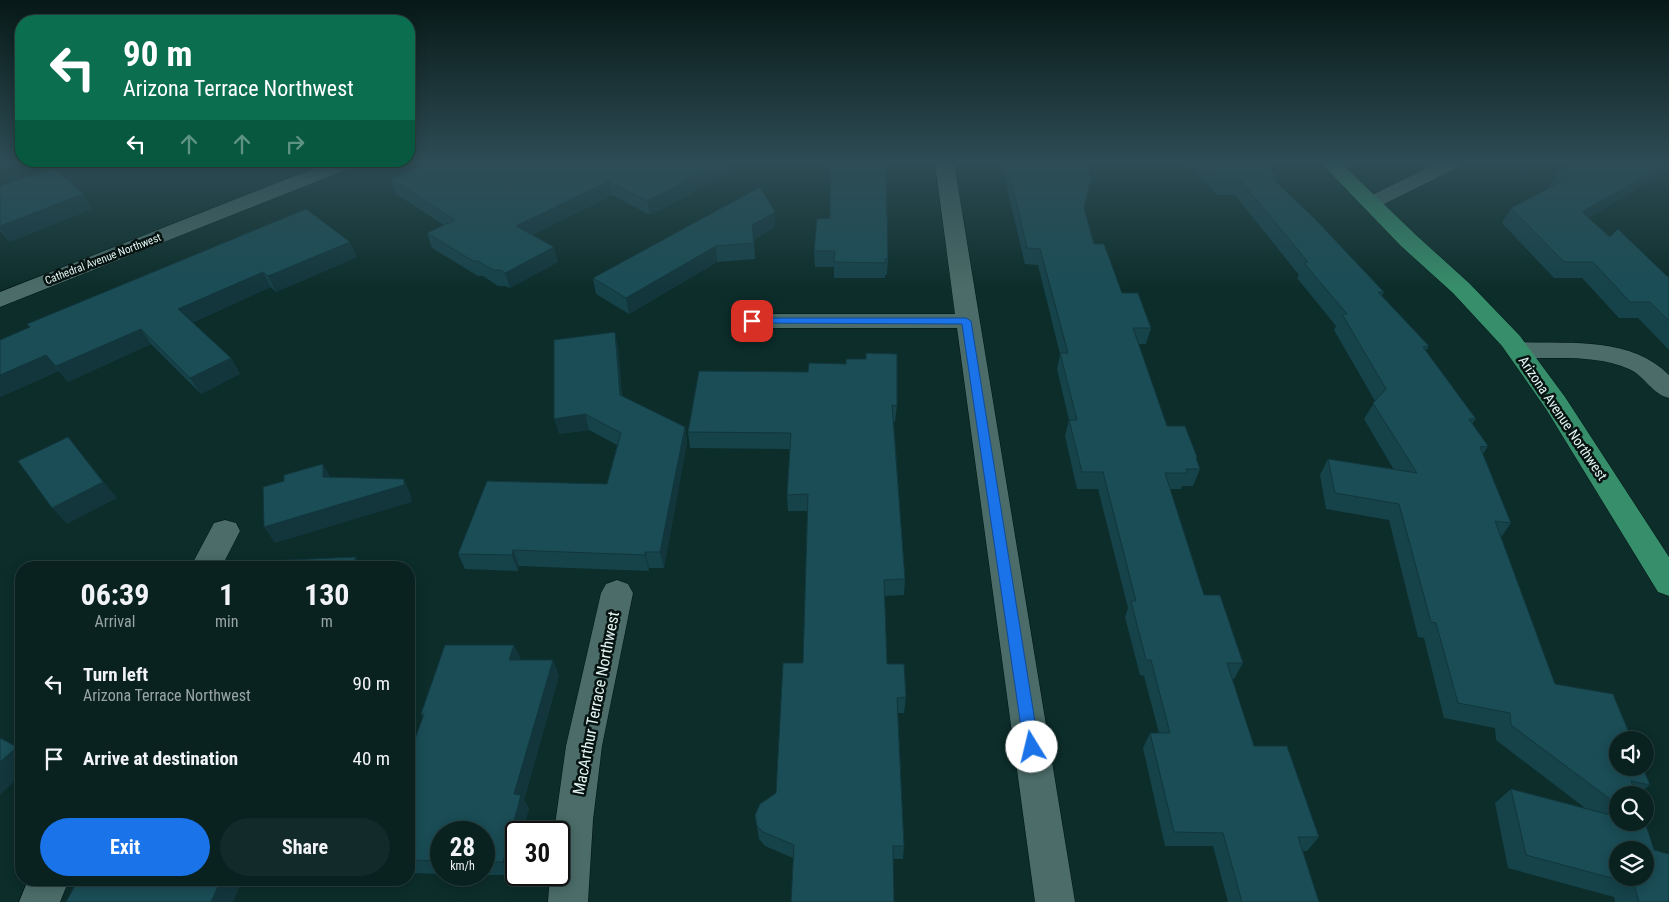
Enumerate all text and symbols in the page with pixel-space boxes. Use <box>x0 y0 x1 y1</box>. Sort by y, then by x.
text: 90 m <box>123 34 192 75</box>
icon: left <box>40 35 105 100</box>
text: Arizona Terrace Northwest <box>123 76 354 101</box>
icon: left <box>122 130 150 158</box>
icon: ahead <box>175 130 203 158</box>
icon: ahead <box>228 130 256 158</box>
icon: right <box>281 130 309 158</box>
street label: Cathedral Avenue Northwest <box>43 231 163 287</box>
pin <box>731 300 773 342</box>
icon: arrive <box>738 307 766 335</box>
street label: Arizona Avenue Northwest <box>1515 353 1611 483</box>
text: 06:39 <box>81 577 149 612</box>
text: 1 <box>219 577 234 612</box>
text: 130 <box>304 577 349 612</box>
street label: MacArthur Terrace Northwest <box>569 609 623 796</box>
text: Arrival <box>95 612 135 631</box>
text: min <box>215 612 238 631</box>
text: m <box>321 612 333 631</box>
text: Turn left <box>83 663 148 686</box>
icon: left <box>40 670 68 698</box>
text: 90 m <box>353 672 390 695</box>
text: Arizona Terrace Northwest <box>83 686 251 705</box>
position arrow <box>1005 720 1057 772</box>
map controls <box>1609 731 1654 886</box>
button: sound <box>1609 731 1654 776</box>
icon: arrive <box>40 745 68 773</box>
text: Arrive at destination <box>83 747 238 770</box>
text: 40 m <box>353 747 390 770</box>
button: search <box>1609 786 1654 831</box>
button: Exit <box>40 818 210 876</box>
button: Share <box>220 818 390 876</box>
speed limit sign: 30 <box>505 821 570 886</box>
text: 28 <box>450 833 475 862</box>
button: layers <box>1609 841 1654 886</box>
text: km/h <box>450 859 475 873</box>

